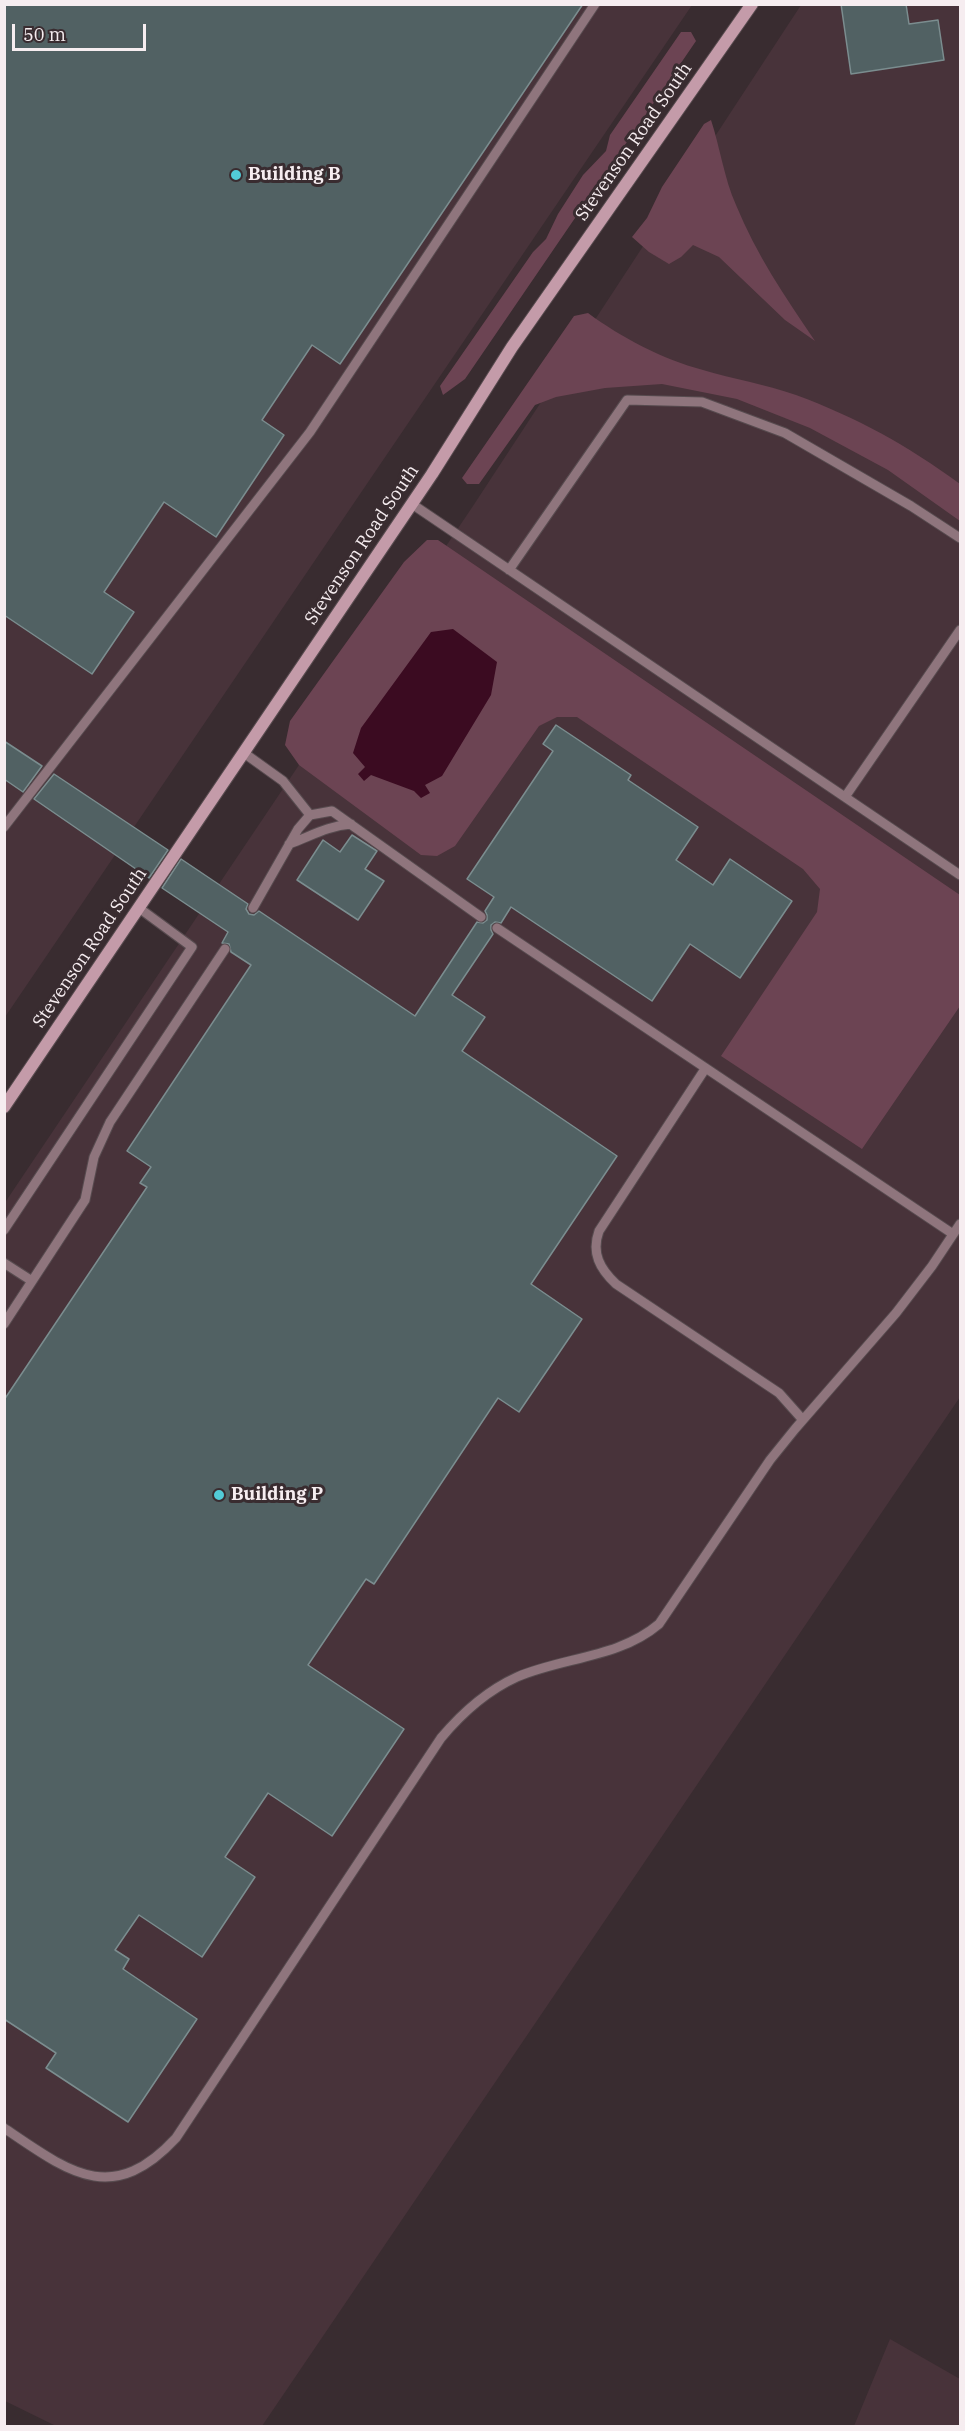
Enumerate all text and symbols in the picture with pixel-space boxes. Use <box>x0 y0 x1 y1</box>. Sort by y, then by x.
scale bar <box>15 12 148 50</box>
text: 50 m <box>23 23 66 46</box>
street label: Stevenson Road South <box>571 59 697 225</box>
place label: Building B <box>248 164 341 186</box>
marker: Building B <box>229 168 243 182</box>
street label: Stevenson Road South <box>300 461 424 629</box>
street label: Stevenson Road South <box>28 864 152 1032</box>
place label: Building P <box>231 1484 323 1506</box>
marker: Building P <box>212 1488 226 1502</box>

